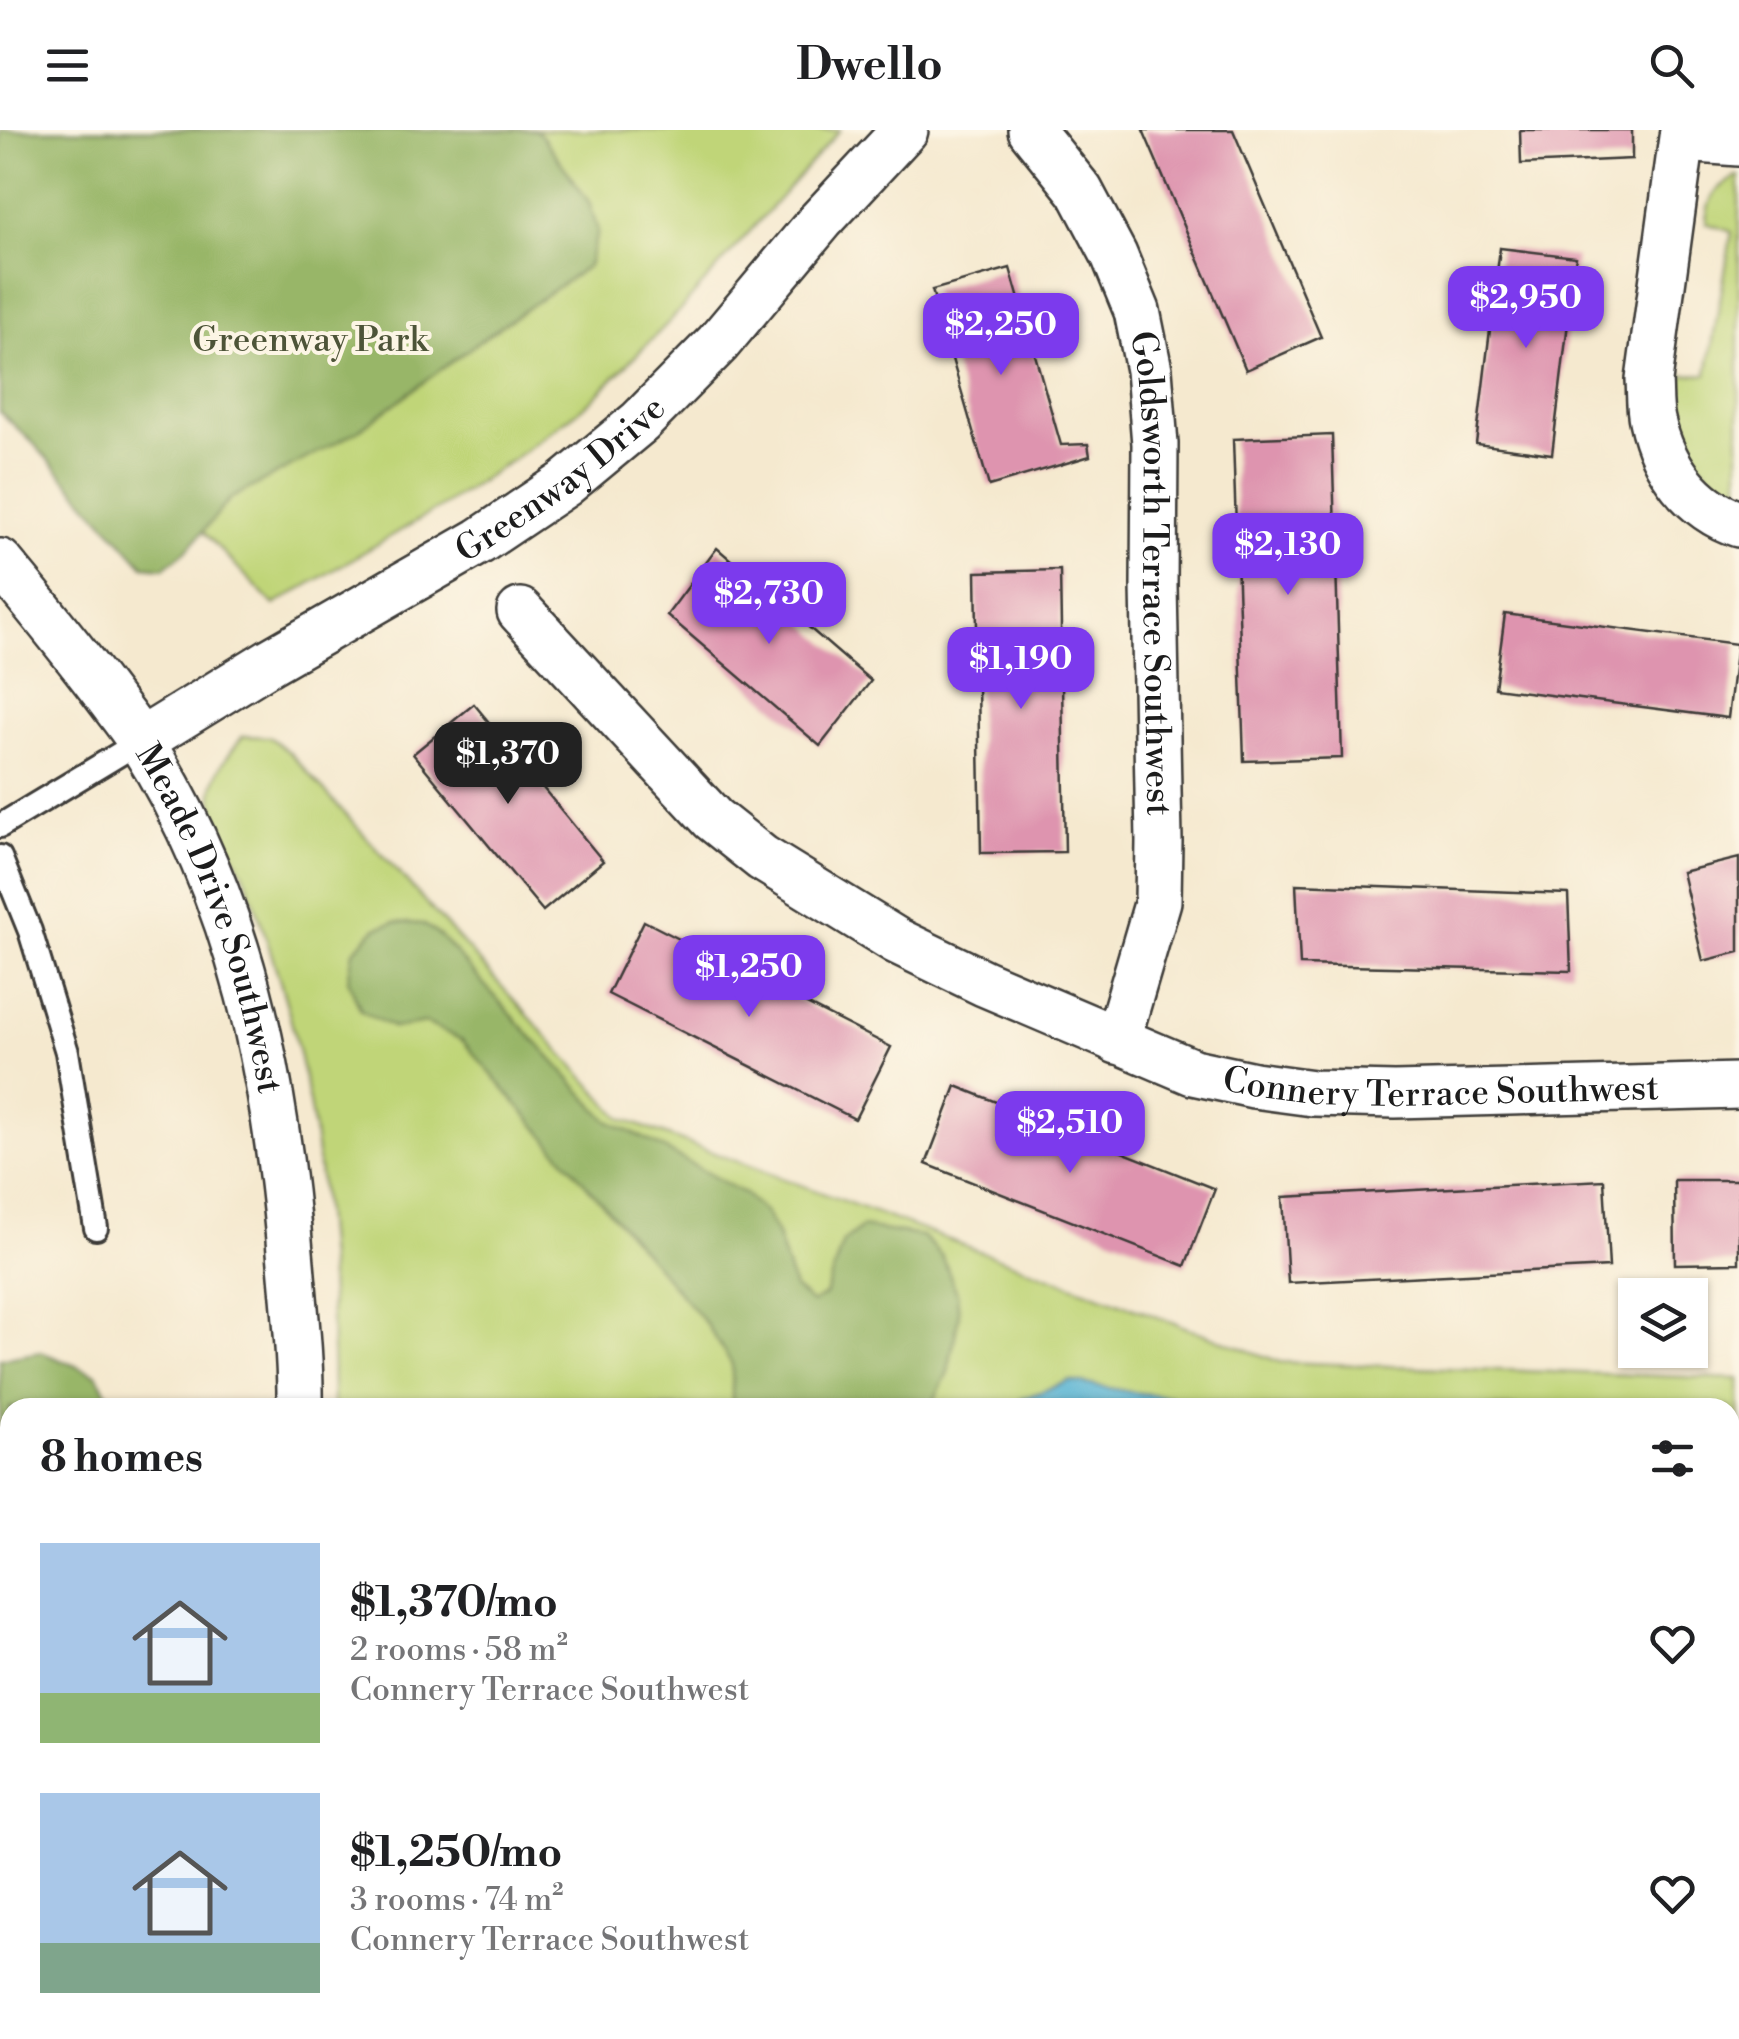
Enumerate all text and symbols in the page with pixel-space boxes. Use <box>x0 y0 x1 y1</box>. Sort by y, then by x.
text: Dwello <box>796 37 943 94</box>
icon: menu <box>40 38 95 93</box>
icon: search <box>1644 38 1699 93</box>
pin: $2,950 <box>1445 266 1607 351</box>
text: $2,950 <box>1470 278 1582 318</box>
pin: $2,250 <box>920 293 1082 378</box>
text: $2,250 <box>945 305 1057 345</box>
park label: Greenway Park <box>192 319 430 362</box>
street label: Goldsworth Terrace Southwest <box>1120 327 1180 816</box>
street label: Greenway Drive <box>448 387 675 572</box>
pin: $2,130 <box>1207 513 1369 598</box>
text: $2,130 <box>1234 525 1342 565</box>
pin: $2,730 <box>688 562 850 647</box>
text: $2,730 <box>714 574 824 614</box>
pin: $1,190 <box>940 627 1102 712</box>
text: $1,190 <box>969 639 1073 679</box>
pin: $1,370 <box>427 722 589 807</box>
text: $1,370 <box>456 734 560 774</box>
street label: Meade Drive Southwest <box>126 736 291 1097</box>
pin: $1,250 <box>668 935 830 1020</box>
text: $1,250 <box>695 947 803 987</box>
street label: Connery Terrace Southwest <box>1219 1057 1659 1117</box>
pin: $2,510 <box>989 1091 1151 1176</box>
text: $2,510 <box>1017 1103 1123 1143</box>
map controls <box>1618 1278 1708 1368</box>
button: layers <box>1618 1278 1708 1368</box>
icon: filters <box>1645 1431 1700 1486</box>
text: 8 homes <box>40 1432 203 1485</box>
text: $1,370/mo <box>350 1577 558 1630</box>
icon: home <box>120 1583 240 1703</box>
icon: heart <box>1645 1616 1700 1671</box>
text: 2 rooms · 58 m² <box>350 1630 568 1670</box>
text: Connery Terrace Southwest <box>350 1670 749 1710</box>
text: $1,250/mo <box>350 1827 562 1880</box>
icon: home <box>120 1833 240 1953</box>
icon: heart <box>1645 1866 1700 1921</box>
text: 3 rooms · 74 m² <box>350 1880 563 1920</box>
text: Connery Terrace Southwest <box>350 1920 749 1960</box>

